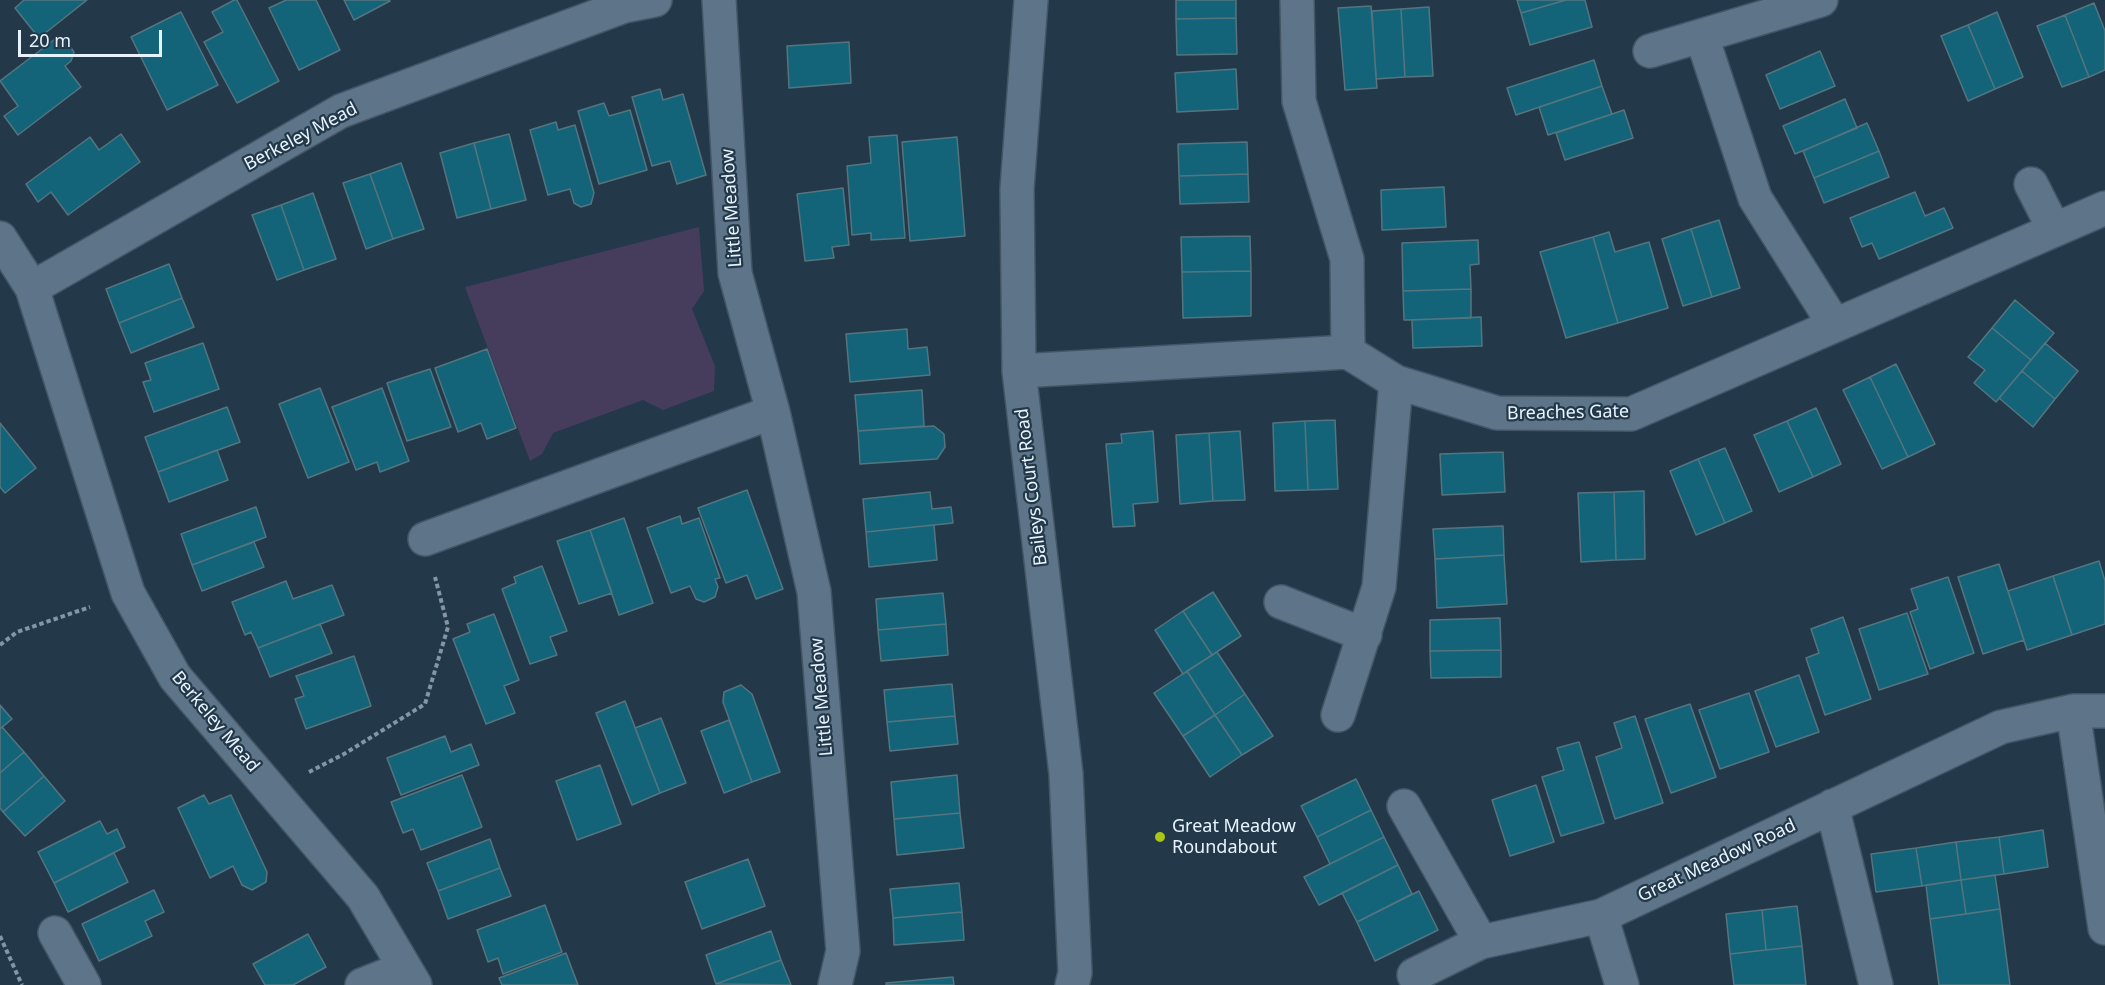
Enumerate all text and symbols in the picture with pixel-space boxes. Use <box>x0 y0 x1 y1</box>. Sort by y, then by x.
scale bar <box>21 18 165 56</box>
text: 20 m <box>29 28 71 52</box>
street label: Berkeley Mead <box>241 98 361 176</box>
street label: Little Meadow <box>717 148 747 268</box>
street label: Breaches Gate <box>1507 401 1629 425</box>
street label: Baileys Court Road <box>1012 407 1052 567</box>
street label: Little Meadow <box>806 637 838 757</box>
street label: Berkeley Mead <box>167 667 263 777</box>
street label: Great Meadow Road <box>1635 815 1799 907</box>
place label: Great Meadow Roundabout <box>1172 816 1296 858</box>
marker: Great Meadow Roundabout <box>1153 830 1167 844</box>

